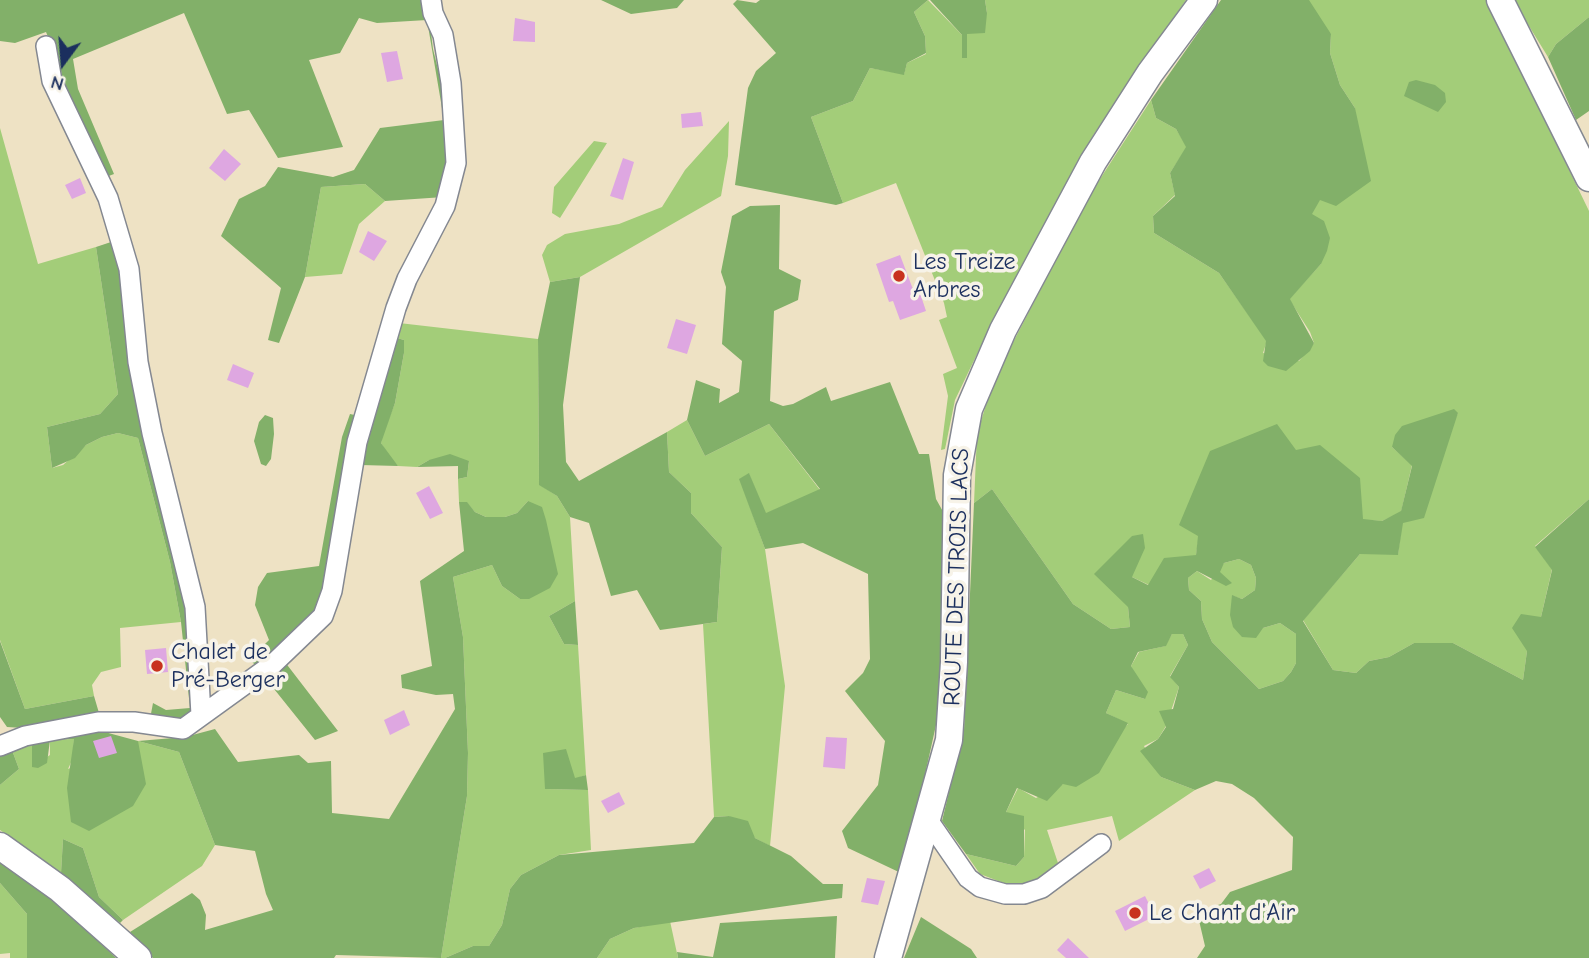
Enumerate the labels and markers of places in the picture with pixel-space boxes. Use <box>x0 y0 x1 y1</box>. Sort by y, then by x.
place label: Les Treize Arbres <box>913 248 1016 304</box>
marker: Les Treize Arbres <box>891 268 907 284</box>
place label: Chalet de Pré-Berger <box>171 638 285 694</box>
marker: Chalet de Pré-Berger <box>149 658 165 674</box>
place label: Le Chant d'Air <box>1149 899 1295 927</box>
marker: Le Chant d'Air <box>1127 905 1143 921</box>

